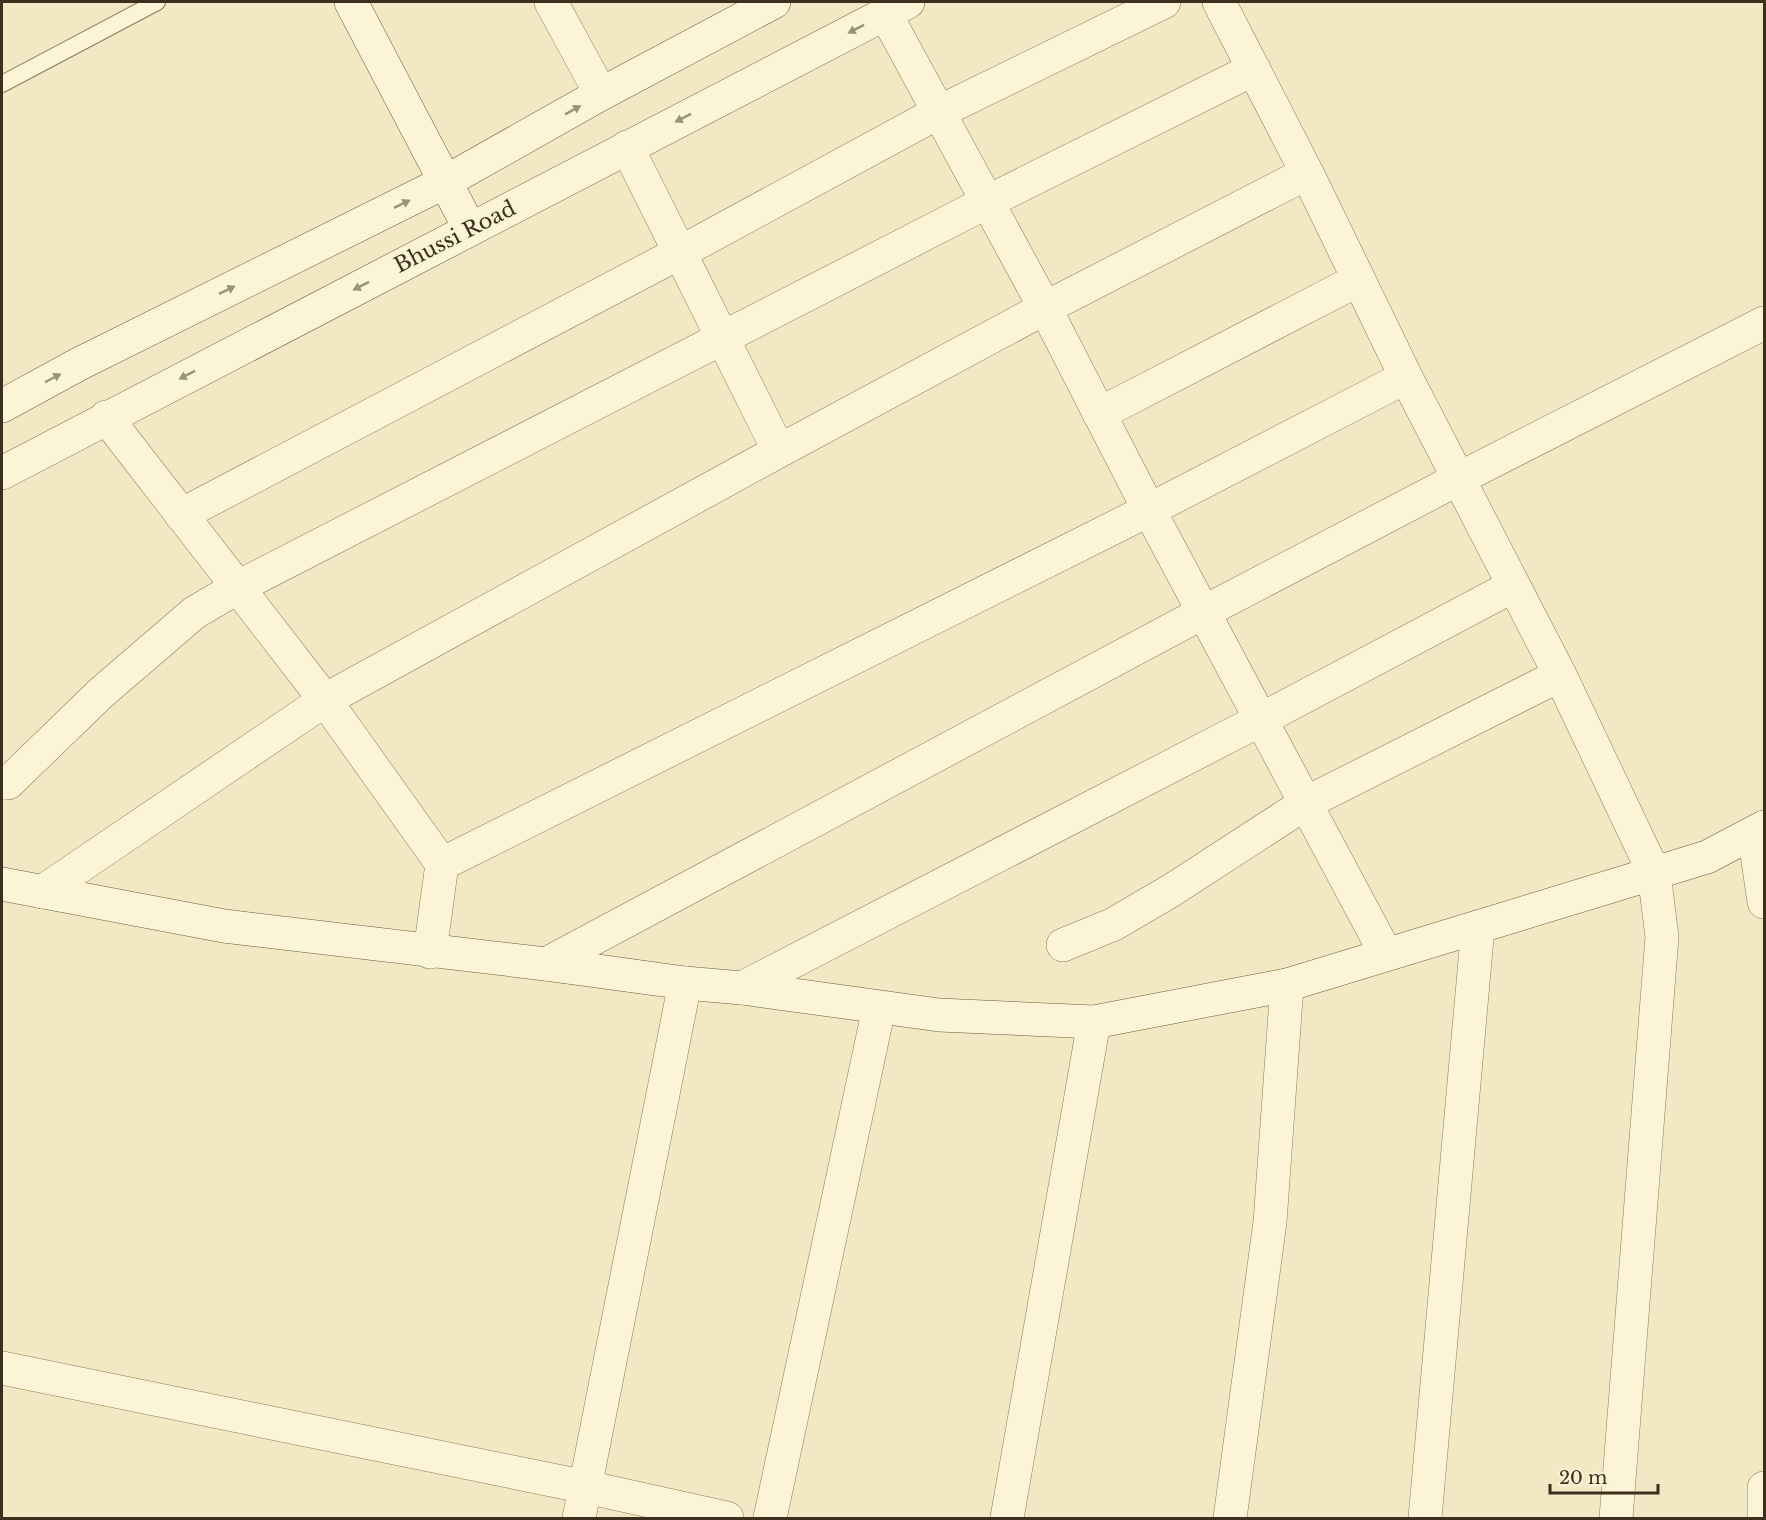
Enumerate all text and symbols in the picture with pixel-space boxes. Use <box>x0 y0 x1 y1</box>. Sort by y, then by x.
one-way arrow <box>847 24 864 33</box>
one-way arrow <box>565 105 582 115</box>
one-way arrow <box>674 114 691 123</box>
street label: Bhussi Road <box>390 195 520 279</box>
one-way arrow <box>393 199 411 209</box>
one-way arrow <box>352 281 369 291</box>
one-way arrow <box>219 286 236 295</box>
one-way arrow <box>179 370 196 380</box>
one-way arrow <box>45 373 62 383</box>
scale bar <box>1550 1457 1658 1495</box>
text: 20 m <box>1559 1467 1607 1489</box>

